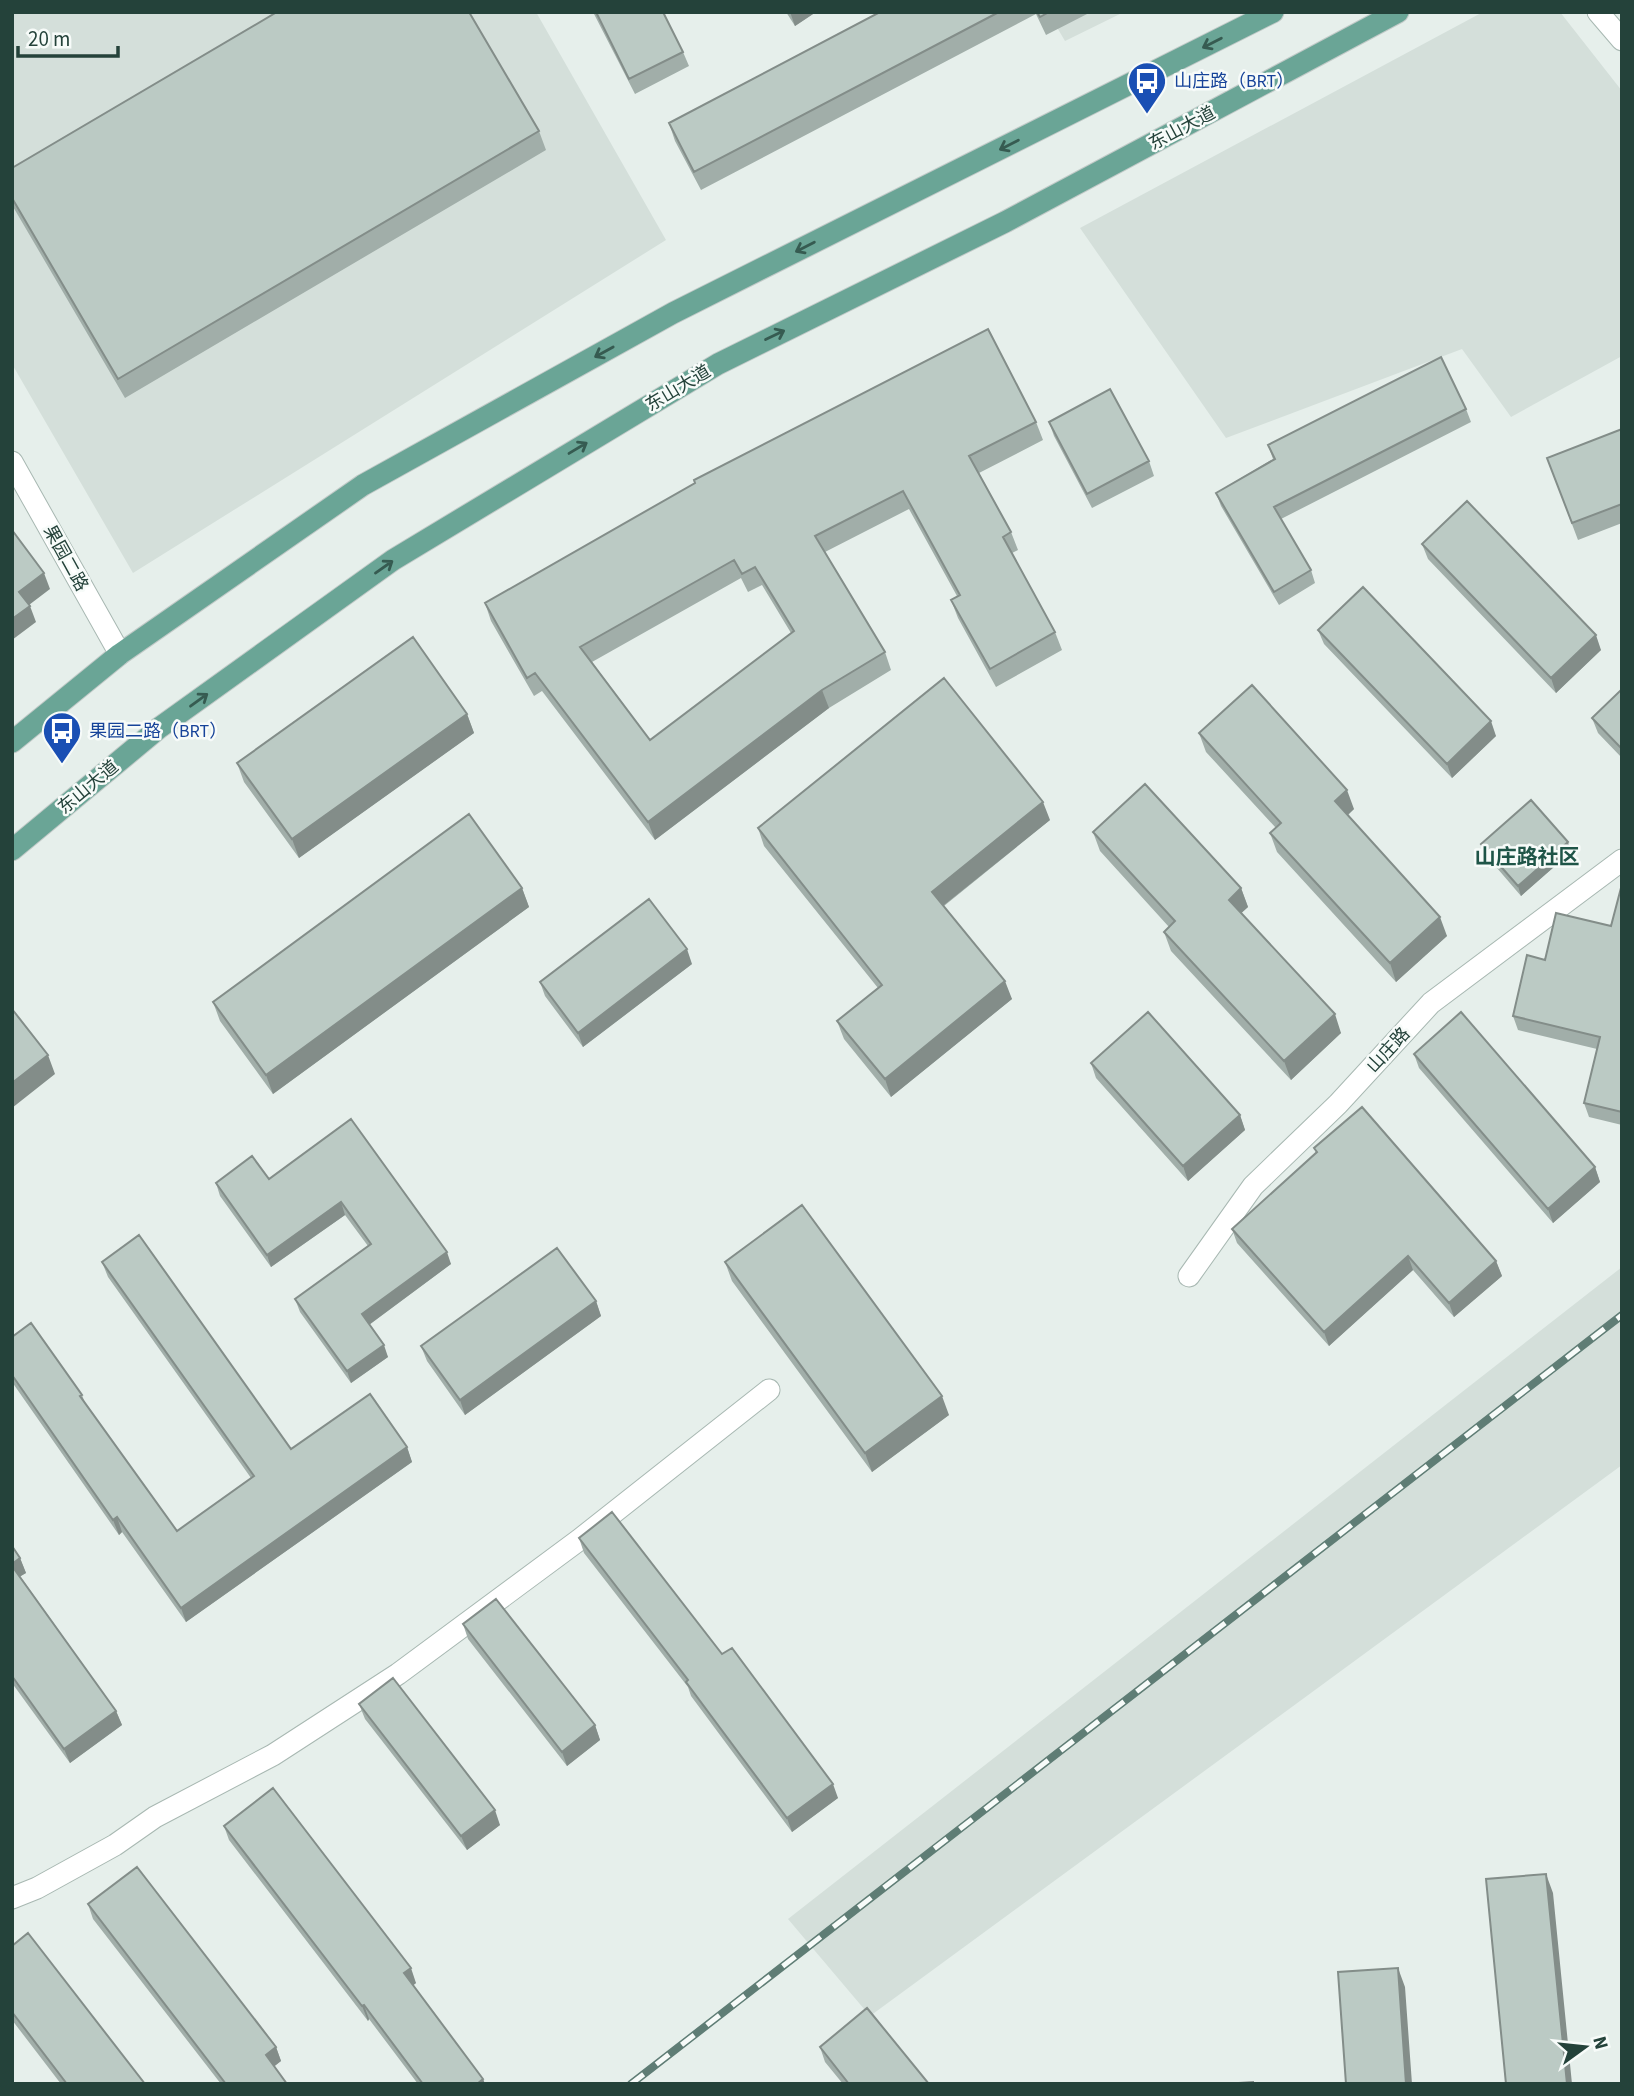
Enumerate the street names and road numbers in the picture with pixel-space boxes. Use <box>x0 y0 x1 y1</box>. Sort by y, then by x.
street label: 东山大道 <box>1145 101 1220 156</box>
street label: 东山大道 <box>641 359 716 418</box>
street label: 果园二路 <box>37 521 94 596</box>
street label: 东山大道 <box>53 755 124 820</box>
street label: 山庄路 <box>1361 1022 1416 1079</box>

